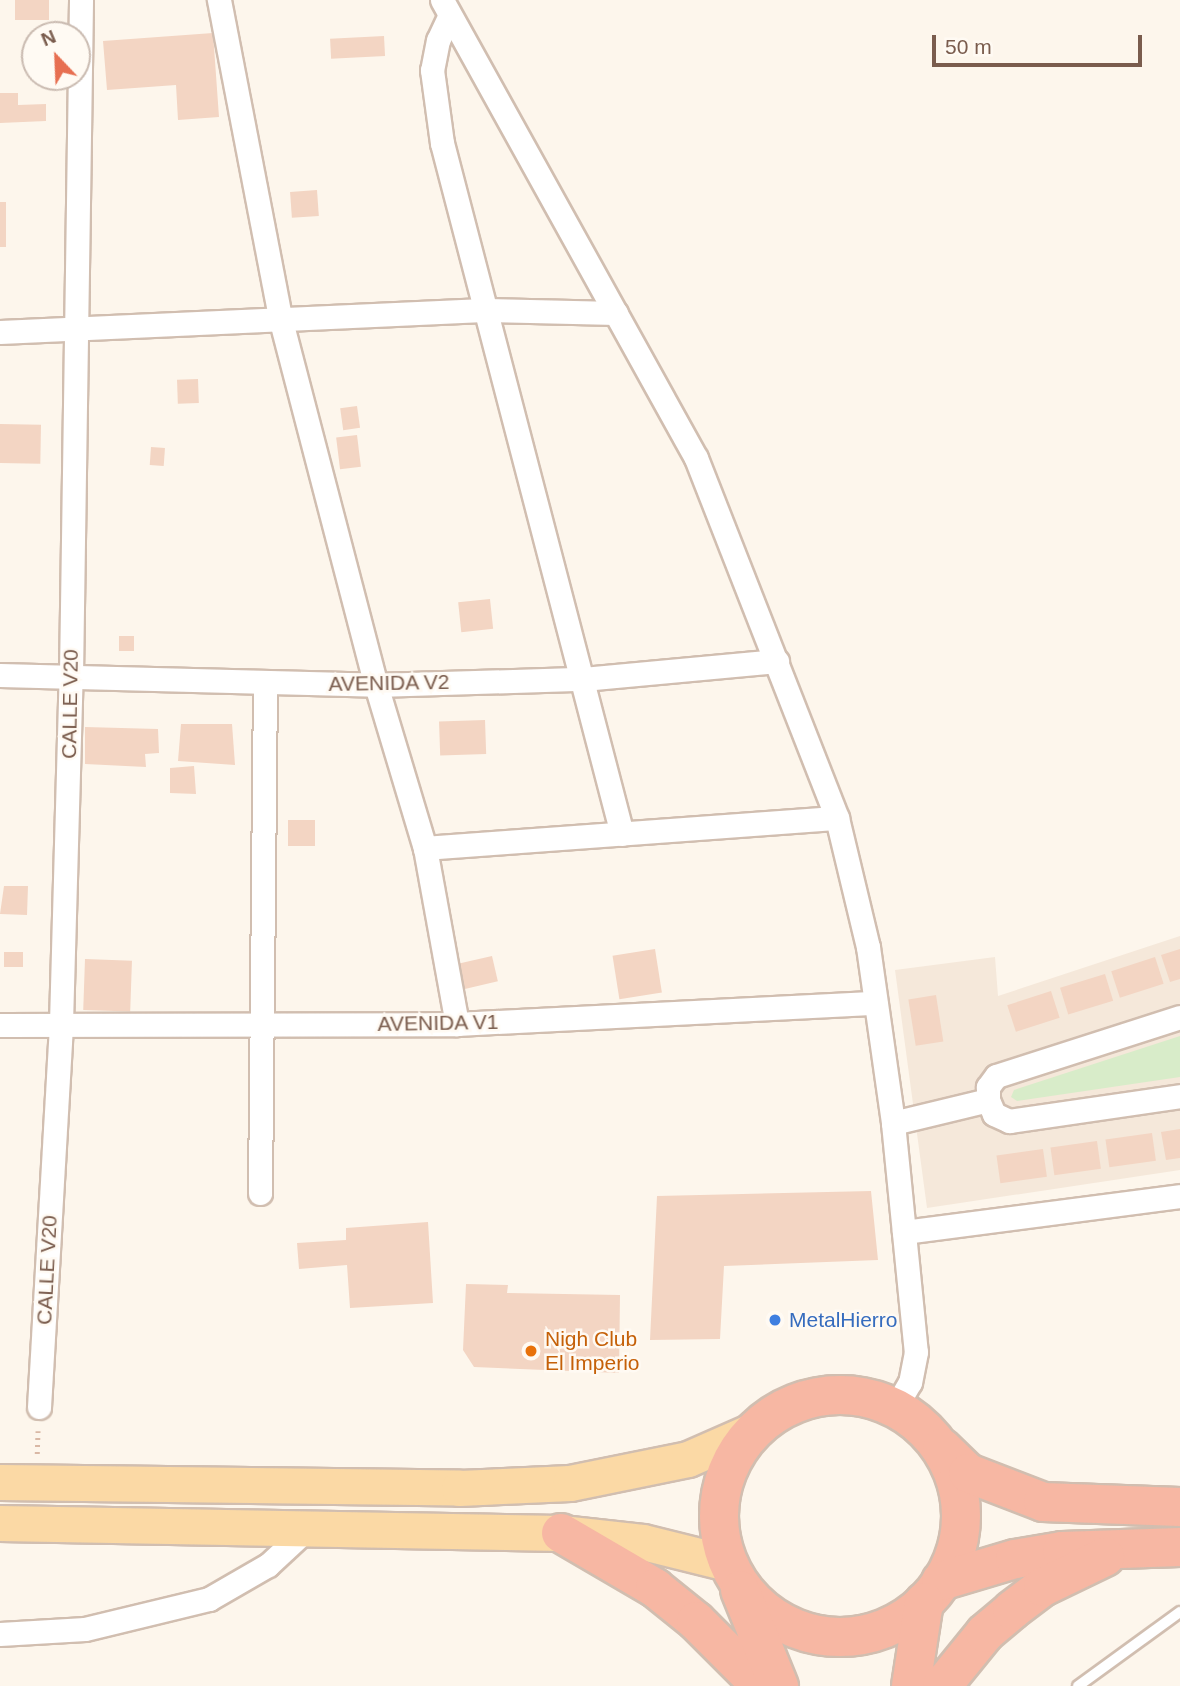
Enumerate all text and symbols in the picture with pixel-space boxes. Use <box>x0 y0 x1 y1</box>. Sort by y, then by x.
north arrow <box>21 21 91 91</box>
scale bar <box>935 21 1145 65</box>
text: N <box>38 26 59 50</box>
text: 50 m <box>945 35 992 58</box>
street label: CALLE V20 <box>56 649 84 759</box>
street label: AVENIDA V2 <box>328 669 450 697</box>
street label: AVENIDA V1 <box>377 1009 499 1037</box>
street label: CALLE V20 <box>32 1215 62 1325</box>
place label: MetalHierro <box>789 1307 898 1333</box>
marker: MetalHierro <box>767 1312 783 1328</box>
place label: Nigh Club El Imperio <box>545 1326 640 1376</box>
marker: Nigh Club El Imperio <box>523 1343 539 1359</box>

